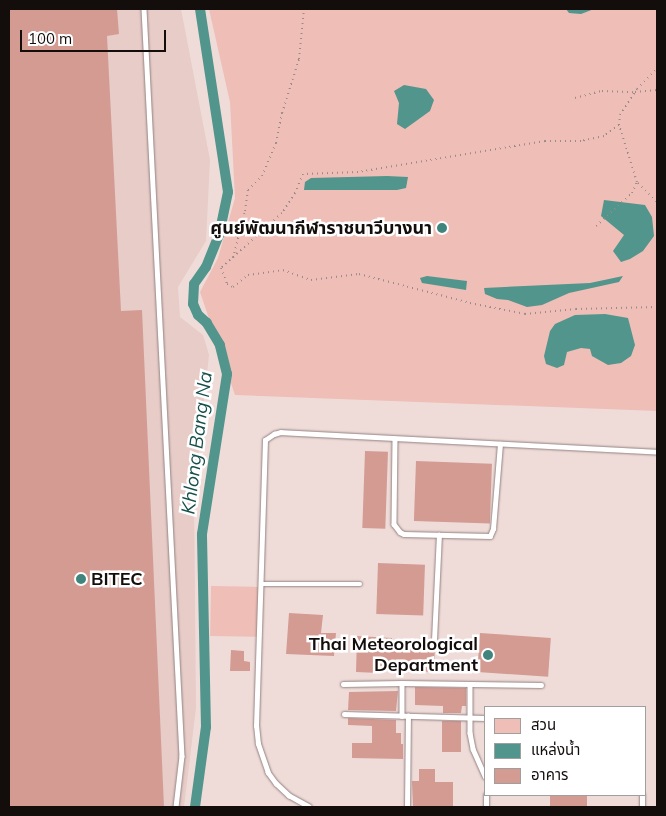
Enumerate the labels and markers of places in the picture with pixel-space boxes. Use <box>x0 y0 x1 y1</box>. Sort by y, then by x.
place label: ศูนย์พัฒนากีฬาราชนาวีบางนา <box>210 217 432 239</box>
marker: ศูนย์พัฒนากีฬาราชนาวีบางนา <box>436 222 448 234</box>
place label: BITEC <box>91 568 143 590</box>
marker: BITEC <box>75 573 87 585</box>
place label: Thai Meteorological Department <box>309 634 478 676</box>
marker: Thai Meteorological Department <box>482 649 494 661</box>

